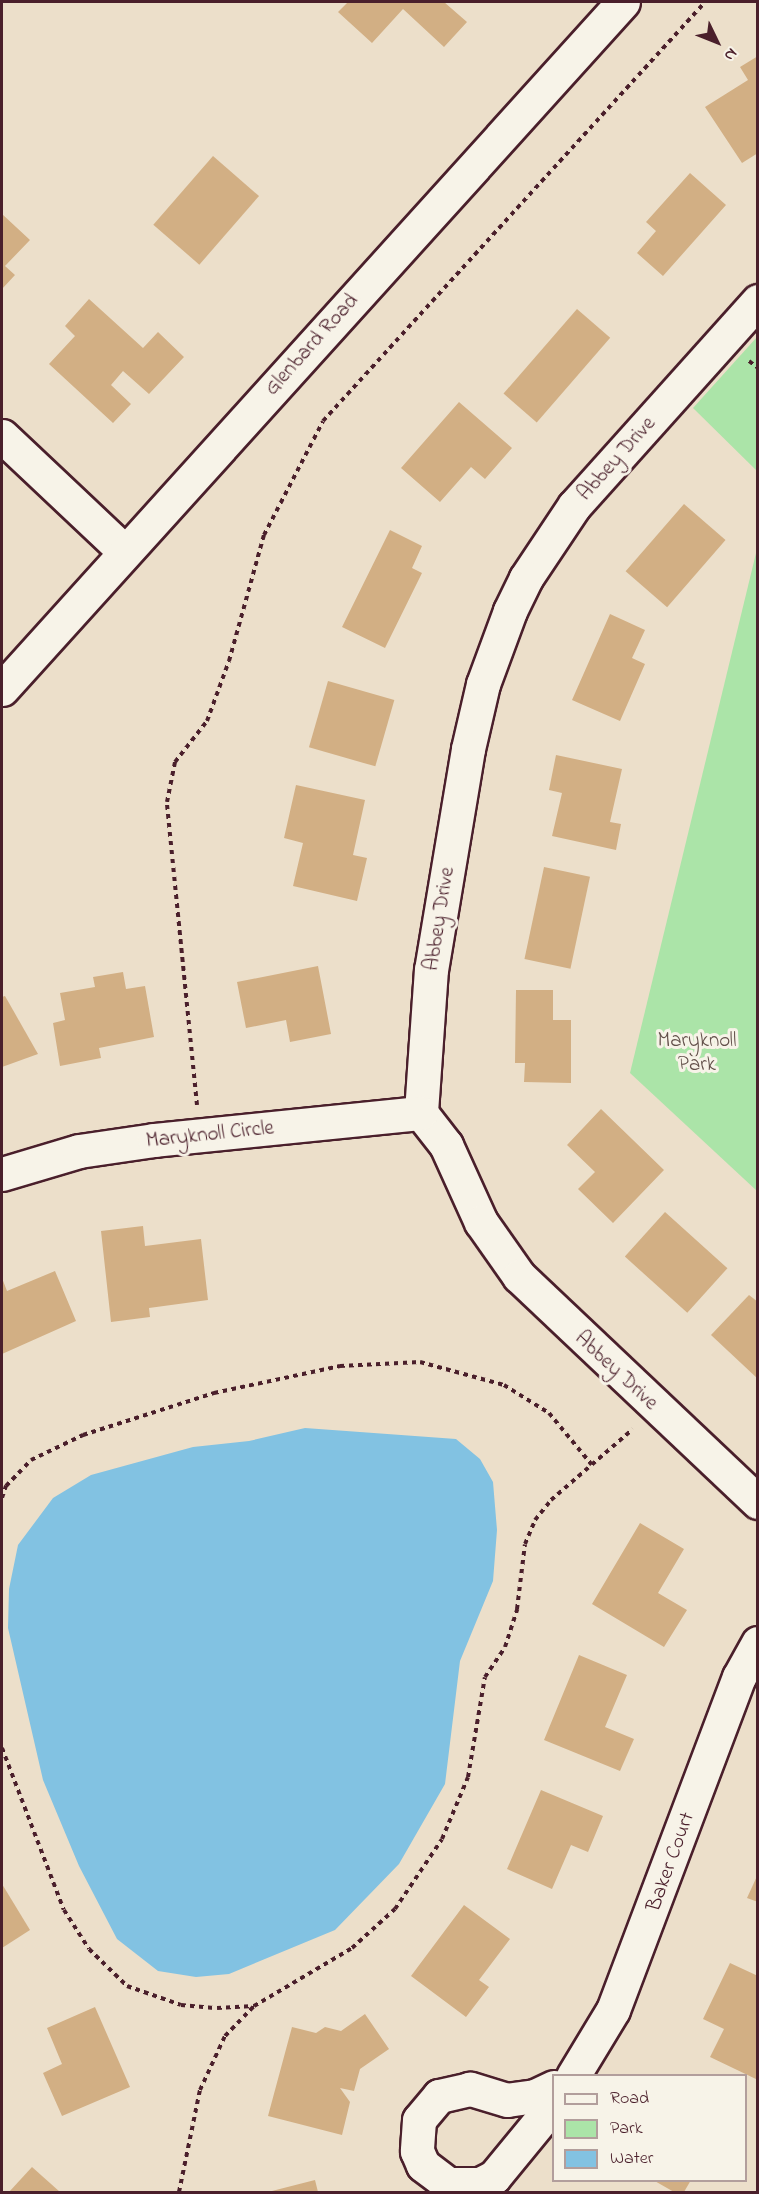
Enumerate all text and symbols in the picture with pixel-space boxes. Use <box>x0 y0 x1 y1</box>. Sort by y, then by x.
north arrow <box>687 12 747 72</box>
text: N <box>718 42 743 66</box>
street label: Glenbard Road <box>260 289 364 401</box>
street label: Abbey Drive <box>573 412 661 506</box>
street label: Abbey Drive <box>419 865 461 973</box>
park label: Maryknoll Park <box>657 1028 737 1078</box>
street label: Maryknoll Circle <box>145 1116 275 1154</box>
street label: Abbey Drive <box>569 1326 663 1416</box>
street label: Baker Court <box>641 1809 701 1915</box>
legend <box>552 2074 747 2182</box>
text: Road <box>610 2086 649 2112</box>
text: Park <box>610 2116 643 2142</box>
text: Water <box>610 2146 653 2172</box>

